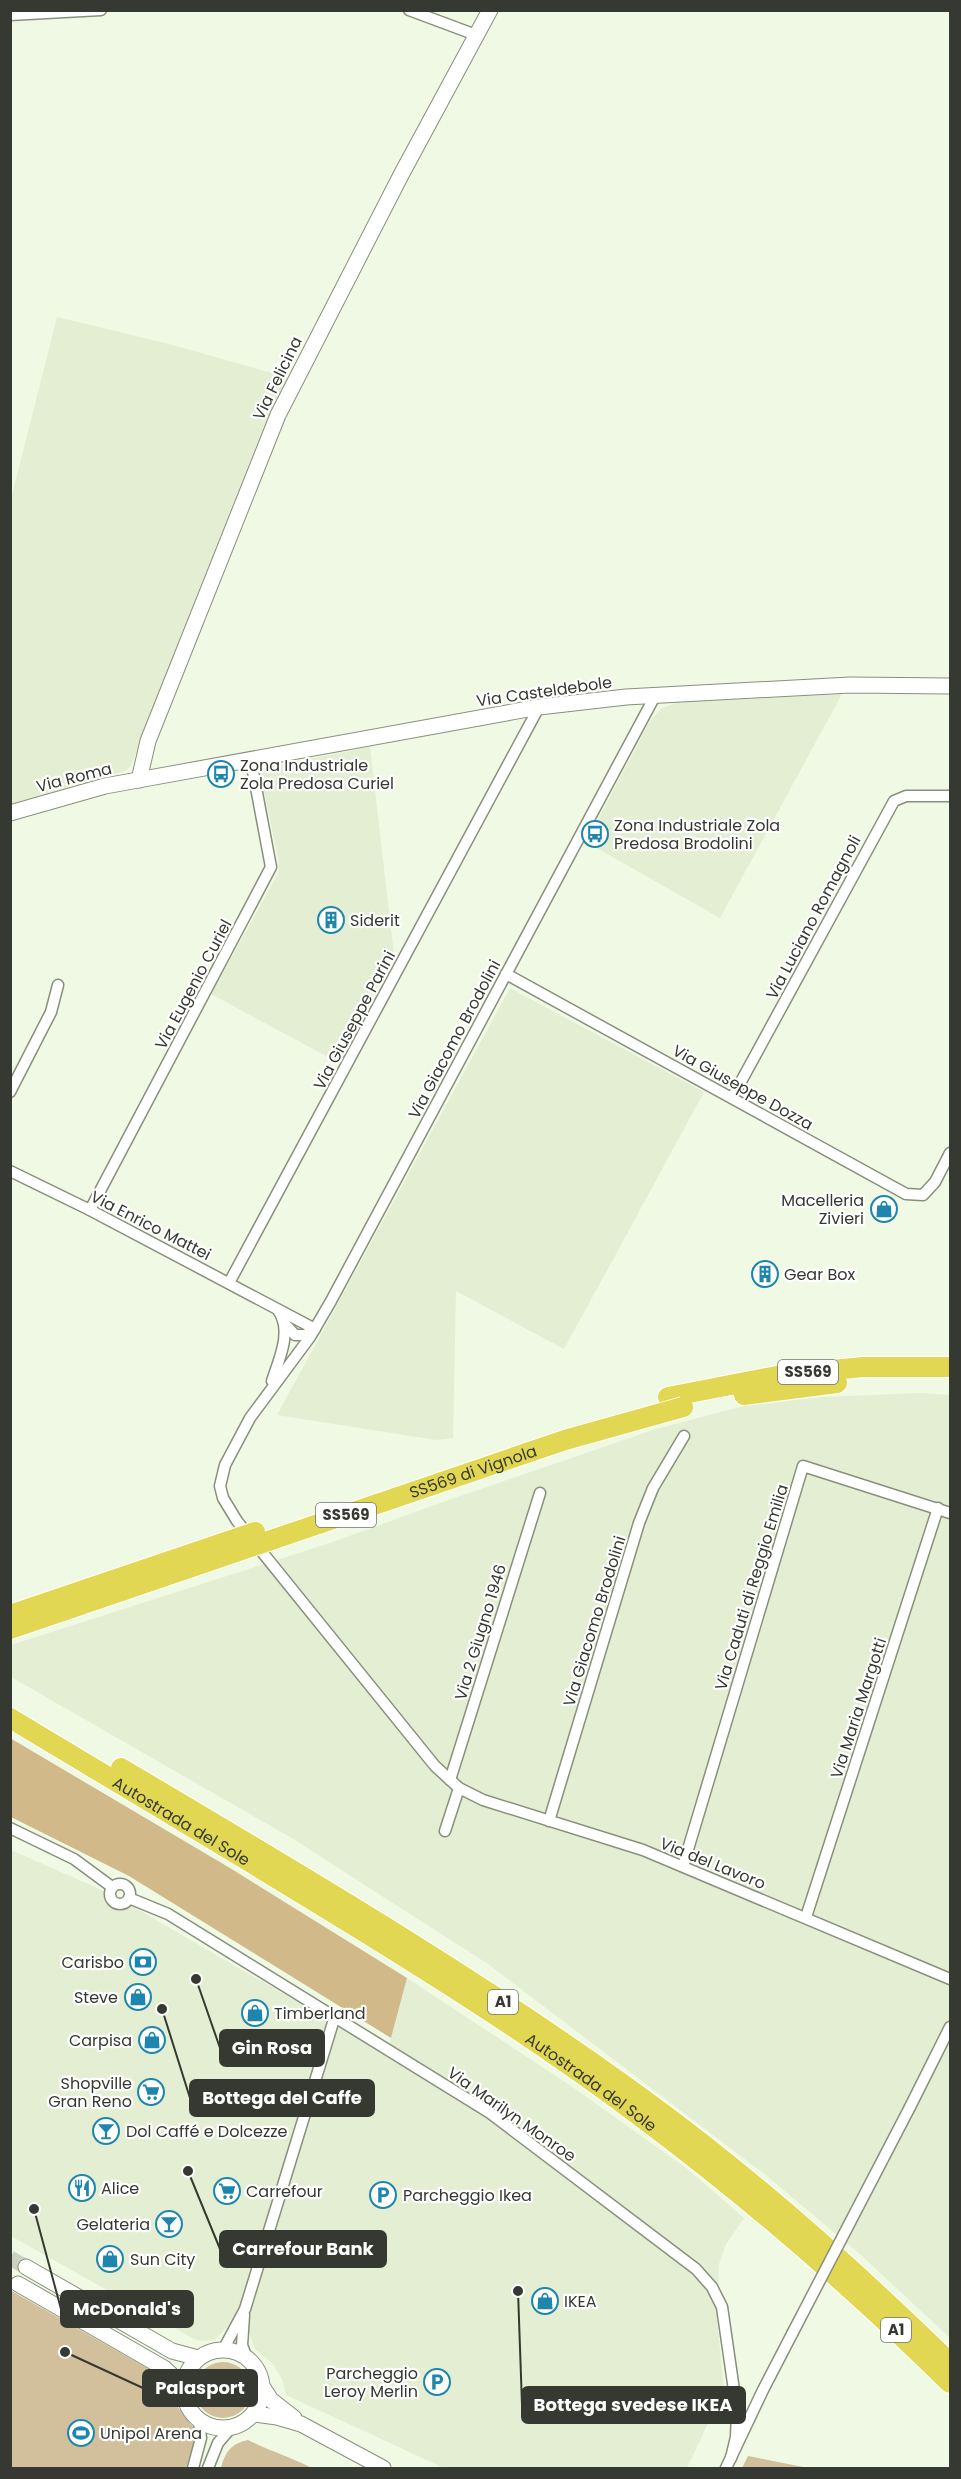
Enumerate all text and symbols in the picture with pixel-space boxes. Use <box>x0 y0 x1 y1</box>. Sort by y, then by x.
street label: Via Felicina <box>247 333 308 424</box>
street label: Via Casteldebole <box>475 671 613 712</box>
place label: Zona Industriale Zola Predosa Curiel <box>240 754 394 795</box>
street label: Via Roma <box>34 757 114 798</box>
bus stop icon: Zona Industriale Zola Predosa Curiel <box>206 759 236 789</box>
place label: Zona Industriale Zola Predosa Brodolini <box>614 814 780 855</box>
bus stop icon: Zona Industriale Zola Predosa Brodolini <box>580 819 610 849</box>
street label: Via Luciano Romagnoli <box>760 831 866 1003</box>
building icon: Siderit <box>316 905 346 935</box>
place label: Siderit <box>350 909 400 932</box>
street label: Via Eugenio Curiel <box>149 915 237 1053</box>
street label: Via Giuseppe Parini <box>308 947 401 1094</box>
street label: Via Giacomo Brodolini <box>403 956 506 1123</box>
street label: Via Giuseppe Dozza <box>668 1039 817 1136</box>
street label: Via Enrico Mattei <box>87 1185 215 1266</box>
place label: Macelleria Zivieri <box>781 1189 864 1230</box>
shop icon: Macelleria Zivieri <box>869 1194 899 1224</box>
building icon: Gear Box <box>750 1259 780 1289</box>
place label: Gear Box <box>784 1263 855 1286</box>
road number: SS569 <box>778 1360 838 1384</box>
street label: SS569 di Vignola <box>406 1439 540 1504</box>
street label: Via Caduti di Reggio Emilia <box>709 1481 794 1693</box>
road number: SS569 <box>316 1503 376 1527</box>
street label: Via Giacomo Brodolini <box>558 1533 631 1709</box>
street label: Via 2 Giugno 1946 <box>449 1561 512 1703</box>
street label: Via Maria Margotti <box>825 1635 892 1781</box>
street label: Autostrada del Sole <box>108 1771 254 1872</box>
street label: Via del Lavoro <box>657 1832 769 1895</box>
bank icon: Carisbo <box>128 1947 158 1977</box>
place label: Carisbo <box>62 1951 124 1974</box>
shop icon: Steve <box>123 1982 153 2012</box>
place label: Steve <box>74 1986 118 2009</box>
road number: A1 <box>488 1990 518 2014</box>
shop icon: Timberland <box>240 1998 270 2028</box>
place label: Timberland <box>274 2002 366 2025</box>
shop icon: Carpisa <box>137 2025 167 2055</box>
street label: Autostrada del Sole <box>521 2027 661 2137</box>
place label: Carpisa <box>69 2029 132 2052</box>
callout: Gin Rosa <box>220 2030 324 2066</box>
text: Gin Rosa <box>232 2035 312 2060</box>
street label: Via Marilyn Monroe <box>443 2061 581 2168</box>
place label: Shopville Gran Reno <box>48 2072 132 2113</box>
supermarket icon: Shopville Gran Reno <box>136 2077 166 2107</box>
callout: Bottega del Caffe <box>190 2080 374 2116</box>
text: Bottega del Caffe <box>202 2085 362 2110</box>
bar icon: Dol Caffé e Dolcezze <box>91 2116 121 2146</box>
place label: Dol Caffé e Dolcezze <box>126 2120 288 2143</box>
restaurant icon: Alice <box>67 2173 97 2203</box>
supermarket icon: Carrefour <box>212 2176 242 2206</box>
place label: Alice <box>101 2177 139 2200</box>
place label: Carrefour <box>246 2180 323 2203</box>
parking icon: Parcheggio Ikea <box>368 2180 398 2210</box>
place label: Parcheggio Ikea <box>403 2184 532 2207</box>
bar icon: Gelateria <box>154 2209 184 2239</box>
place label: Gelateria <box>76 2213 150 2236</box>
callout: Carrefour Bank <box>220 2231 386 2267</box>
text: Carrefour Bank <box>232 2236 375 2261</box>
shop icon: Sun City <box>95 2244 125 2274</box>
place label: Sun City <box>130 2248 195 2271</box>
shop icon: IKEA <box>530 2286 560 2316</box>
place label: IKEA <box>564 2290 597 2313</box>
callout: McDonald's <box>61 2291 193 2327</box>
text: McDonald's <box>73 2296 181 2321</box>
road number: A1 <box>881 2318 911 2342</box>
place label: Parcheggio Leroy Merlin <box>324 2362 418 2403</box>
parking icon: Parcheggio Leroy Merlin <box>422 2367 452 2397</box>
callout: Palasport <box>143 2370 257 2406</box>
text: Palasport <box>155 2375 245 2400</box>
callout: Bottega svedese IKEA <box>522 2387 745 2423</box>
text: Bottega svedese IKEA <box>534 2392 732 2417</box>
sports icon: Unipol Arena <box>66 2418 96 2448</box>
place label: Unipol Arena <box>100 2422 202 2445</box>

